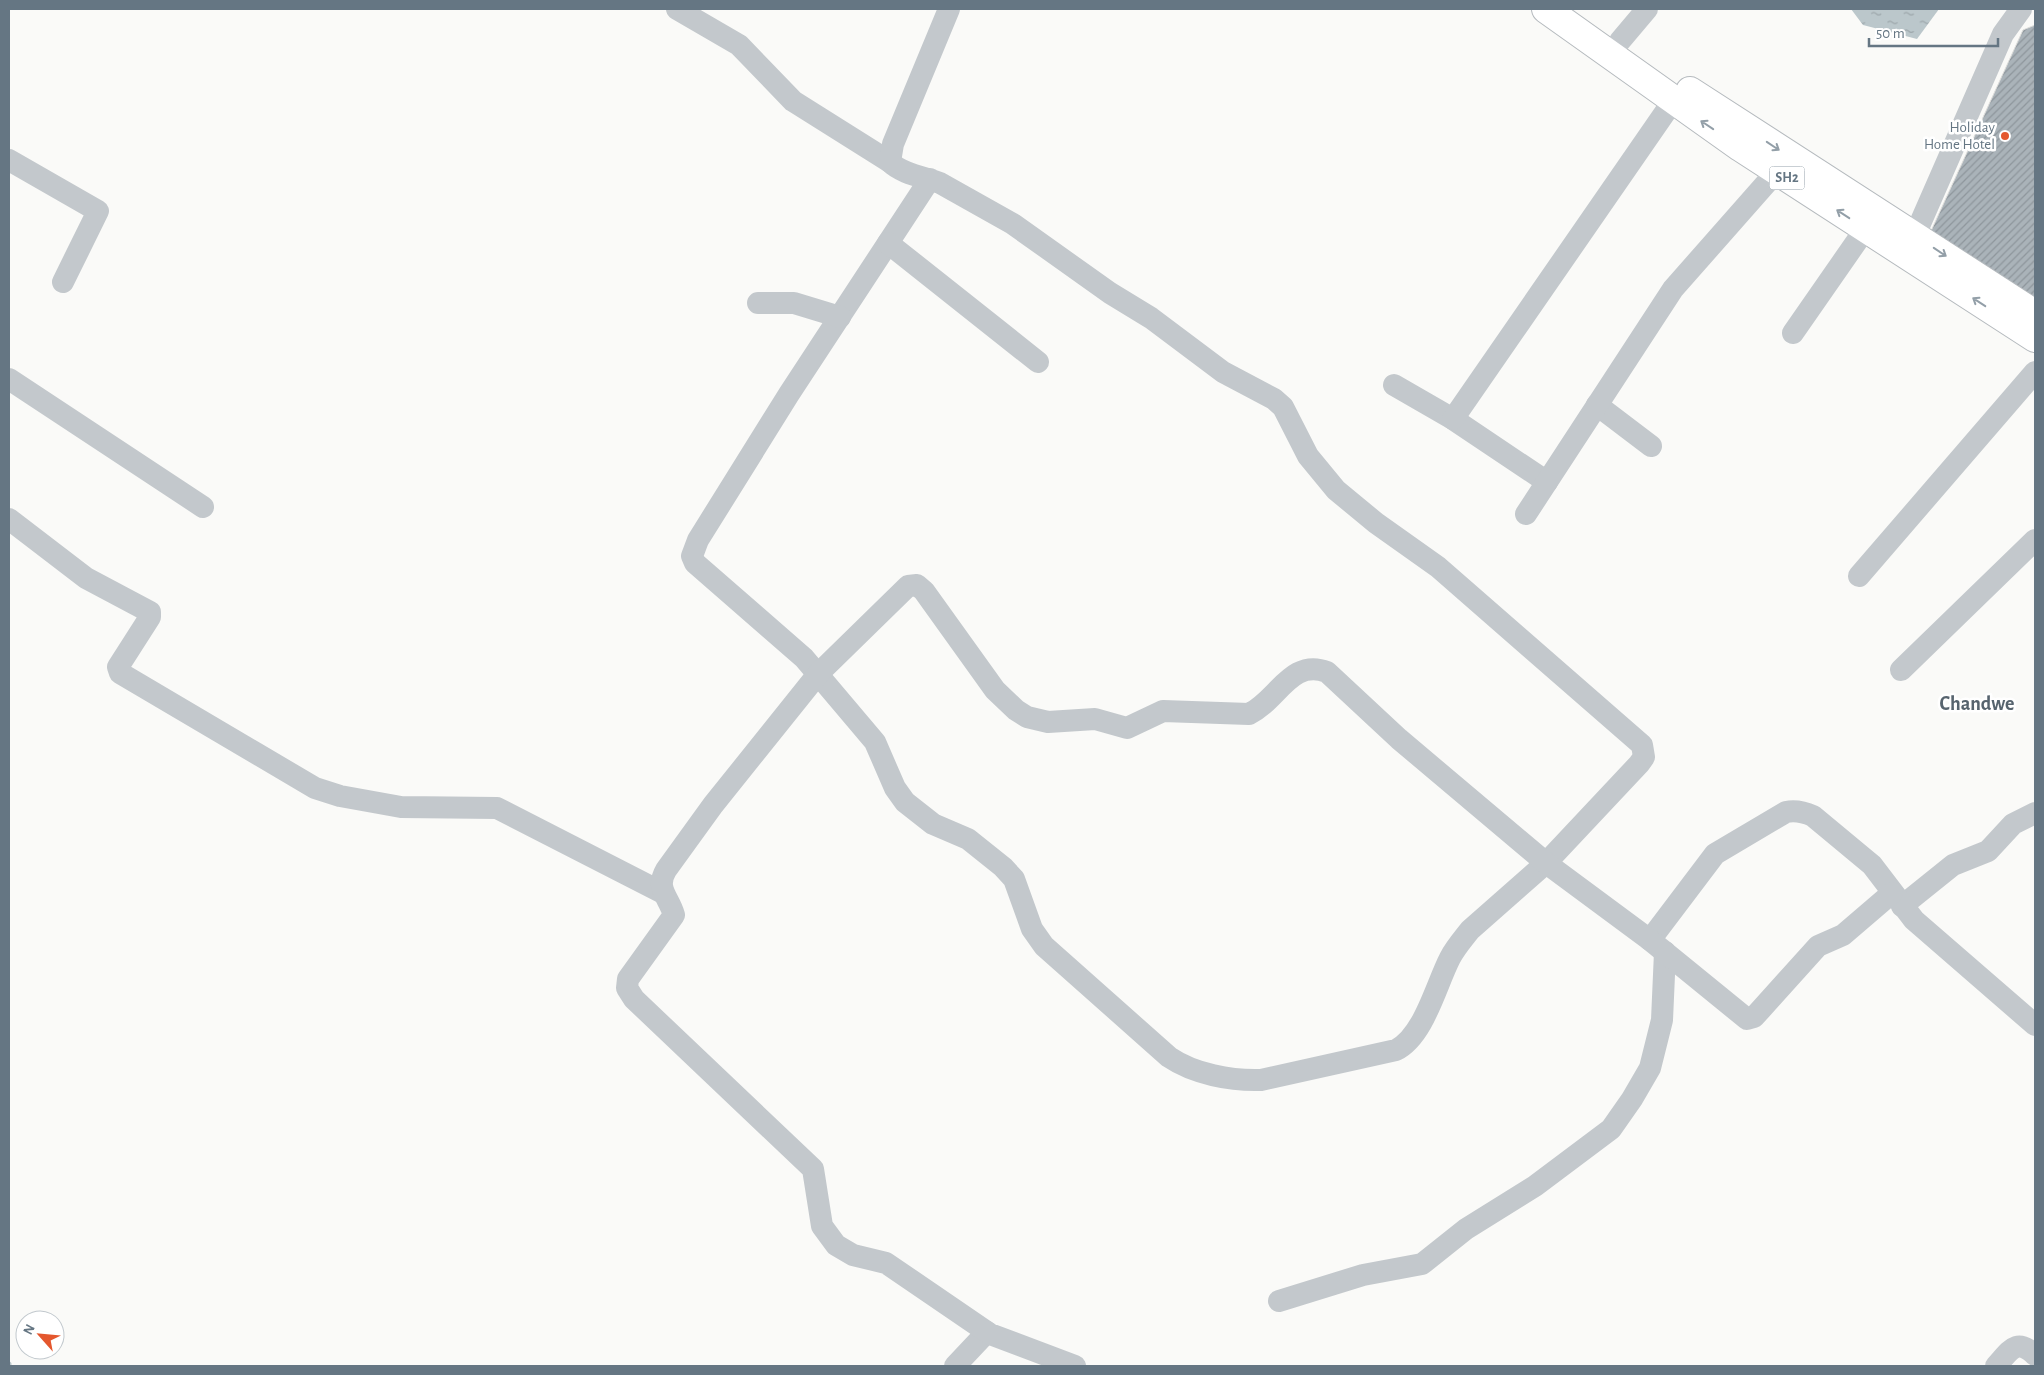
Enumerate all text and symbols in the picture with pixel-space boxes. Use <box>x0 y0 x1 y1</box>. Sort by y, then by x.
scale bar <box>1869 15 1998 47</box>
text: 50 m <box>1876 26 1905 41</box>
one-way arrow <box>1700 120 1714 130</box>
place label: Holiday Home Hotel <box>1924 120 1996 152</box>
marker: Holiday Home Hotel <box>1999 130 2011 142</box>
one-way arrow <box>1766 141 1780 151</box>
road number: SH2 <box>1770 167 1804 190</box>
one-way arrow <box>1837 208 1851 218</box>
one-way arrow <box>1933 246 1947 257</box>
one-way arrow <box>1973 297 1987 307</box>
district label: Chandwe <box>1940 694 2014 714</box>
north arrow <box>15 1310 65 1360</box>
text: N <box>21 1322 38 1337</box>

